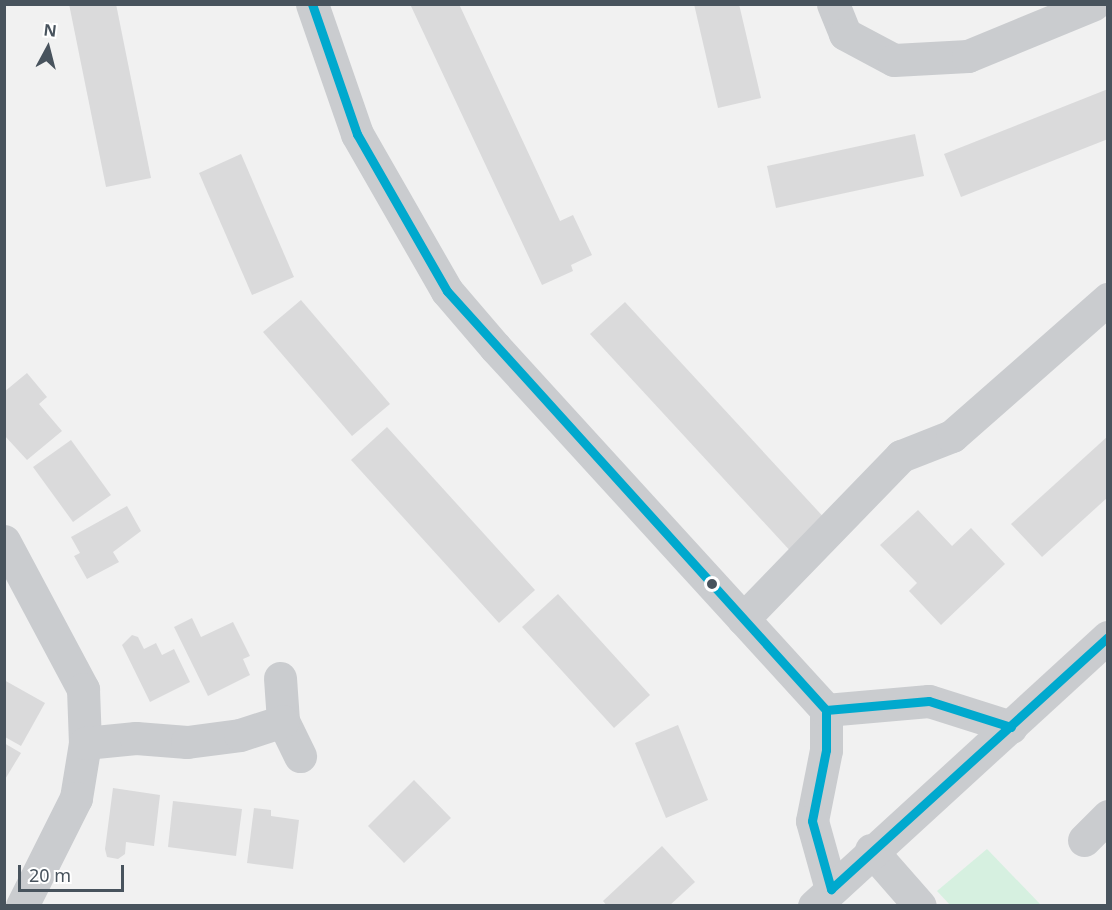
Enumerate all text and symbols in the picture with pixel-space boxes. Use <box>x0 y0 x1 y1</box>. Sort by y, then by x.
north arrow <box>18 18 78 78</box>
text: N <box>42 18 58 42</box>
unlabelled marker <box>706 578 718 590</box>
scale bar <box>21 853 128 891</box>
text: 20 m <box>29 863 71 887</box>

